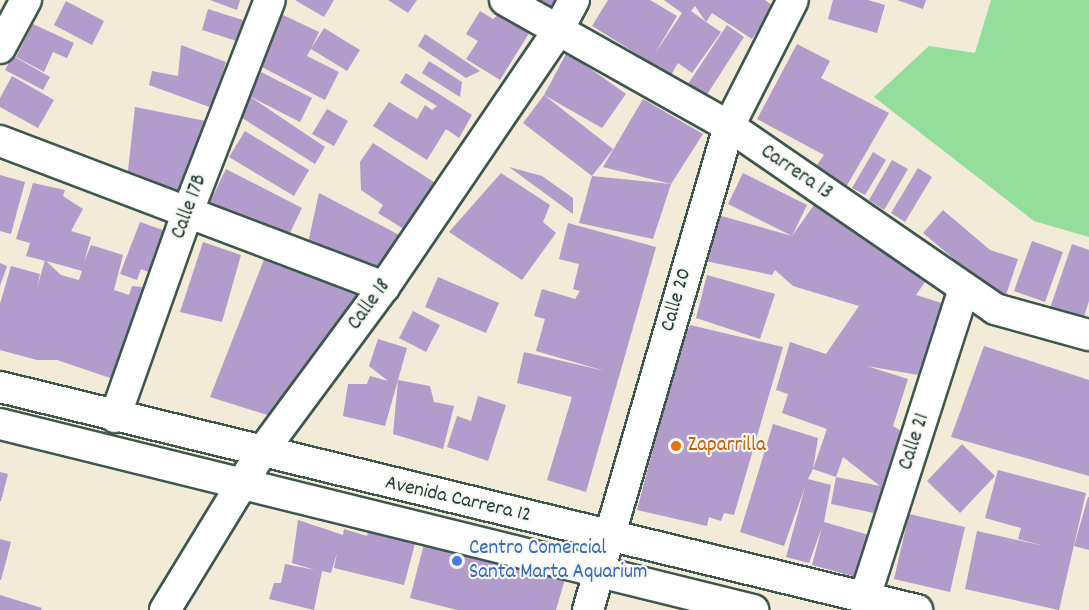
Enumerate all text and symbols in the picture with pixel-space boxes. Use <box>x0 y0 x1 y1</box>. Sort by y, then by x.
street label: Carrera 13 <box>755 140 837 206</box>
street label: Calle 17B <box>167 171 213 243</box>
street label: Calle 20 <box>656 265 698 335</box>
street label: Calle 18 <box>343 274 397 336</box>
street label: Calle 21 <box>894 411 936 473</box>
place label: Zaparrilla <box>688 433 766 459</box>
marker: Zaparrilla <box>669 439 683 453</box>
street label: Avenida Carrera 12 <box>383 471 533 529</box>
place label: Centro Comercial Santa Marta Aquarium <box>469 536 647 586</box>
marker: Centro Comercial Santa Marta Aquarium <box>450 554 464 568</box>

